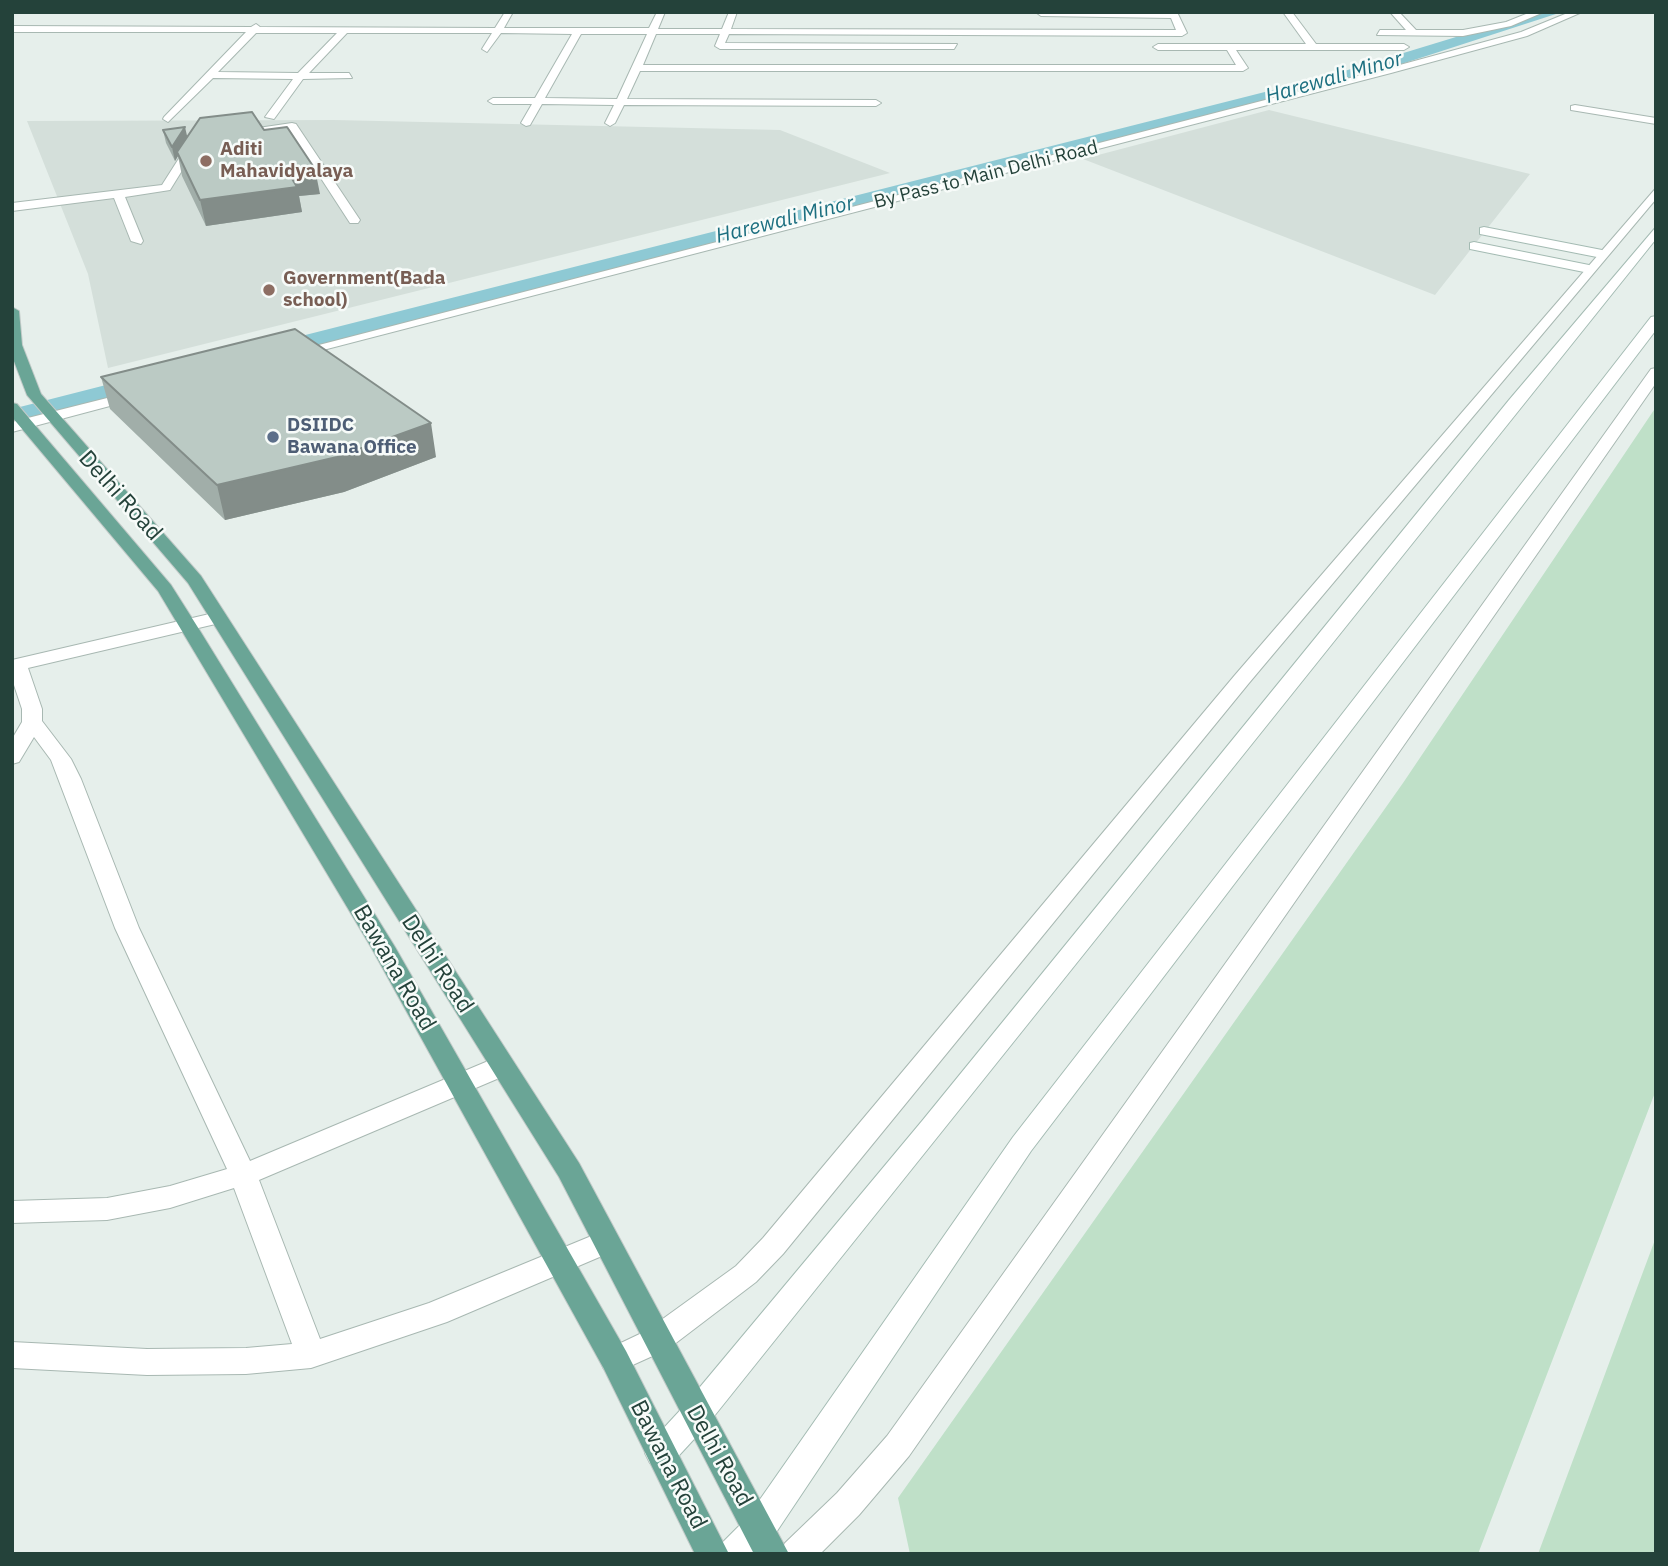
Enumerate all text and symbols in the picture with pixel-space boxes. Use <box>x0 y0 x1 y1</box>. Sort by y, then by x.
water label: Harewali Minor <box>1263 46 1405 110</box>
street label: By Pass to Main Delhi Road <box>872 136 1100 214</box>
place label: Aditi Mahavidyalaya <box>220 139 353 183</box>
marker: Aditi Mahavidyalaya <box>198 153 214 169</box>
water label: Harewali Minor <box>713 191 857 249</box>
place label: Government(Bada school) <box>283 268 446 312</box>
marker: Government(Bada school) <box>261 282 277 298</box>
place label: DSIIDC Bawana Office <box>287 415 417 459</box>
marker: DSIIDC Bawana Office <box>265 429 281 445</box>
street label: Delhi Road <box>72 445 168 547</box>
street label: Bawana Road <box>347 900 441 1036</box>
street label: Delhi Road <box>395 910 479 1018</box>
street label: Bawana Road <box>624 1396 712 1534</box>
street label: Delhi Road <box>680 1401 758 1511</box>

